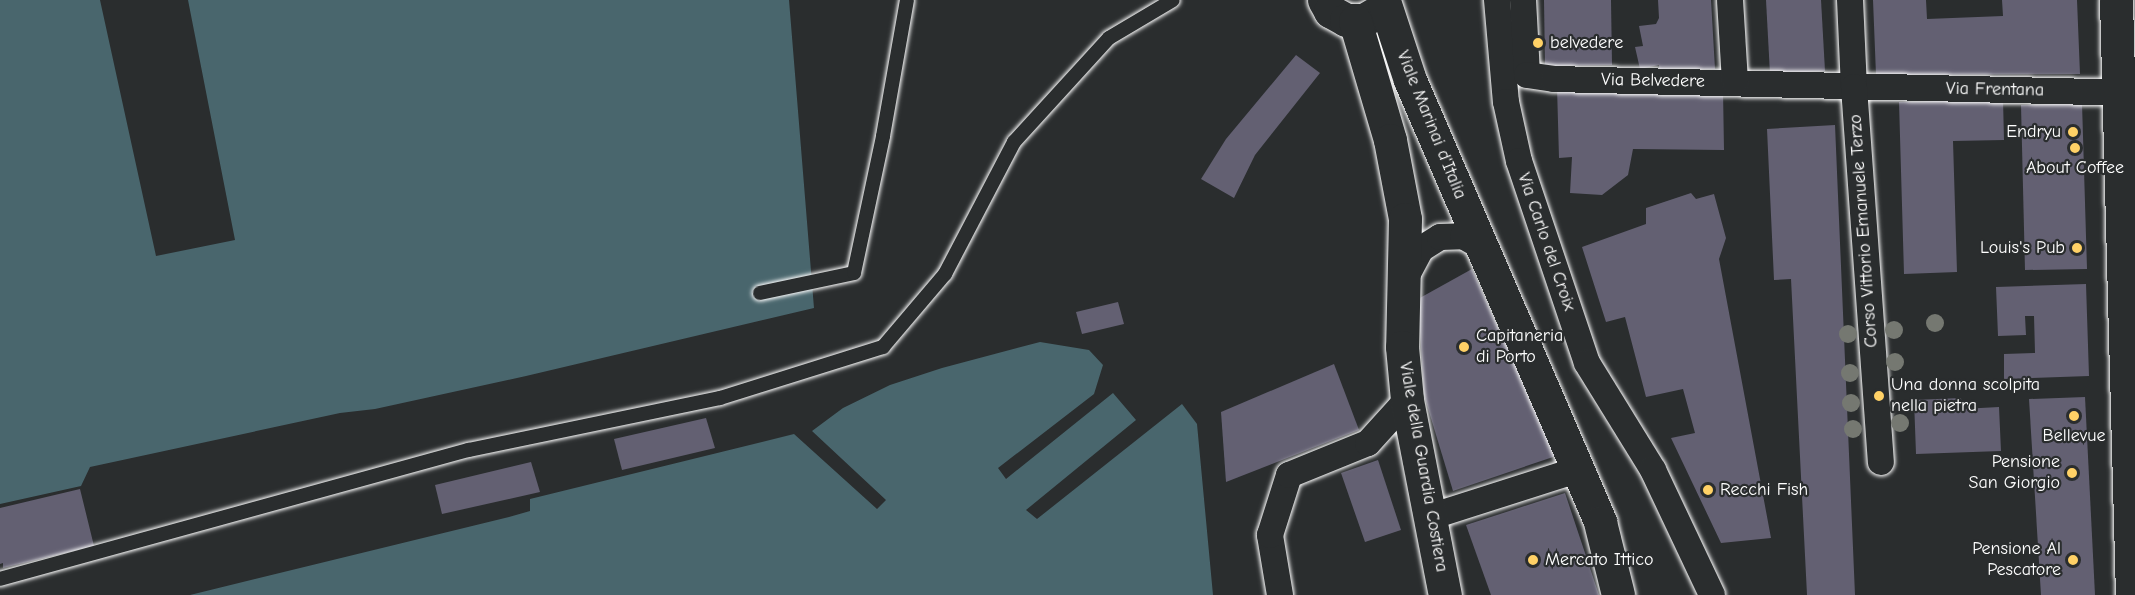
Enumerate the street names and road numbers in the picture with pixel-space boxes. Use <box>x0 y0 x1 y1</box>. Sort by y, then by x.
street label: Viale Marinai d'Italia <box>1391 48 1471 202</box>
street label: Via Belvedere <box>1601 69 1705 93</box>
street label: Via Frentana <box>1946 78 2044 102</box>
street label: Corso Vittorio Emanuele Terzo <box>1845 114 1883 348</box>
street label: Via Carlo del Croix <box>1512 170 1580 314</box>
street label: Viale della Guardia Costiera <box>1394 360 1452 574</box>

